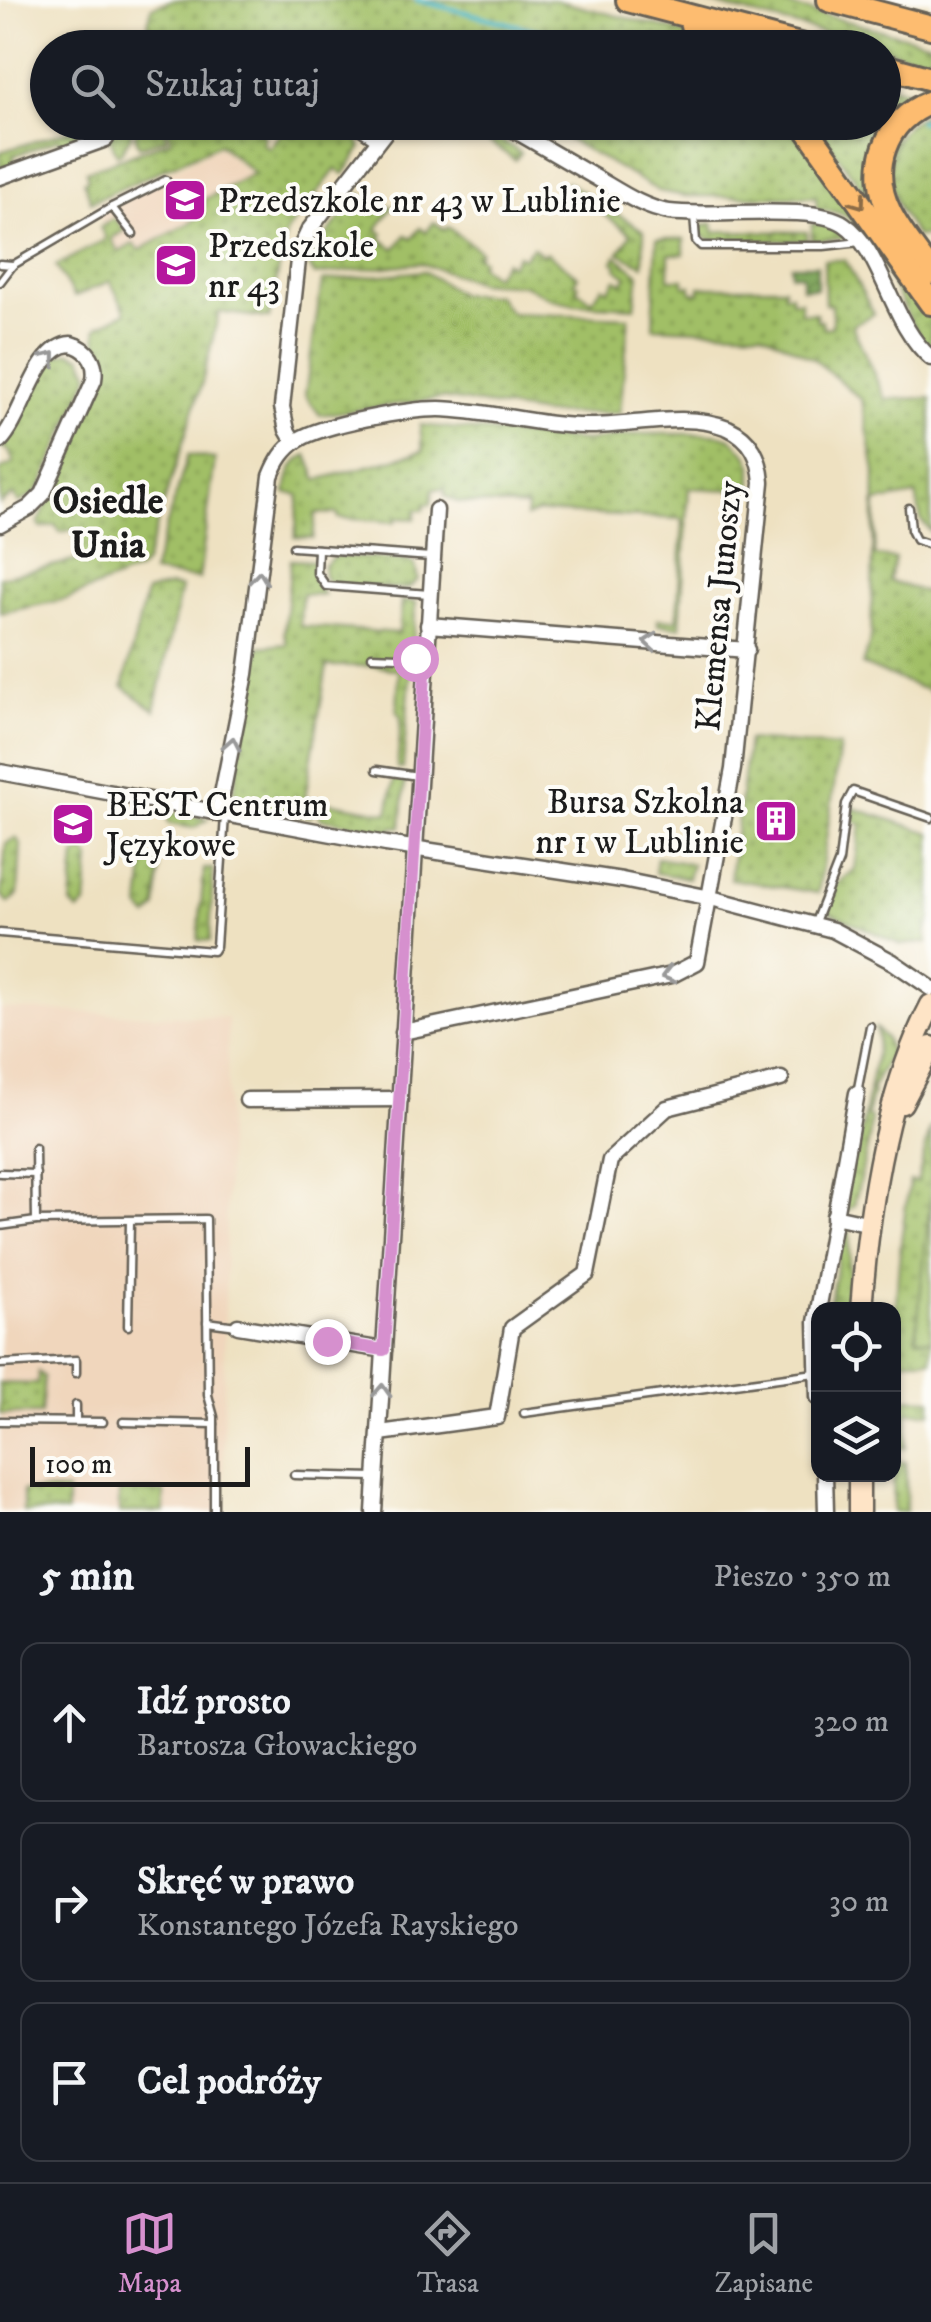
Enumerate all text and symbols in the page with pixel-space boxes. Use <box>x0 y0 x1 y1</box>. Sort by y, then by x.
search box <box>30 30 901 140</box>
icon: search <box>65 58 120 113</box>
text: Szukaj tutaj <box>145 61 320 109</box>
school or university icon: Przedszkole nr 43 w Lublinie <box>162 177 208 223</box>
place label: Przedszkole nr 43 w Lublinie <box>218 180 621 224</box>
one-way arrow <box>847 191 865 209</box>
place label: Przedszkole nr 43 <box>208 225 374 309</box>
school or university icon: Przedszkole nr 43 <box>153 242 199 288</box>
one-way arrow <box>38 352 55 370</box>
district label: Osiedle Unia <box>52 478 164 570</box>
street label: Klemensa Junoszy <box>687 479 753 733</box>
one-way arrow <box>248 569 269 585</box>
one-way arrow <box>642 632 658 654</box>
route start <box>393 636 439 682</box>
one-way arrow <box>221 736 242 752</box>
place label: Bursa Szkolna nr 1 w Lublinie <box>535 781 744 865</box>
place label: BEST Centrum Językowe <box>103 784 329 868</box>
building icon: Bursa Szkolna nr 1 w Lublinie <box>753 798 799 844</box>
school or university icon: BEST Centrum Językowe <box>50 801 96 847</box>
one-way arrow <box>660 963 677 984</box>
map controls <box>811 1302 901 1482</box>
button: locate <box>811 1302 901 1392</box>
route end <box>305 1319 351 1365</box>
one-way arrow <box>371 1383 392 1399</box>
button: layers <box>811 1392 901 1482</box>
scale bar <box>30 1442 250 1486</box>
text: 100 m <box>45 1447 112 1482</box>
text: 5 min <box>40 1551 134 1603</box>
text: Pieszo · 350 m <box>713 1557 891 1597</box>
text: Idź prosto <box>137 1678 291 1726</box>
icon: ahead <box>42 1695 97 1750</box>
text: 320 m <box>813 1702 889 1742</box>
text: Bartosza Głowackiego <box>137 1726 417 1766</box>
text: Skręć w prawo <box>137 1858 354 1906</box>
icon: right <box>42 1875 97 1930</box>
text: 30 m <box>829 1882 889 1922</box>
text: Konstantego Józefa Rayskiego <box>137 1906 519 1946</box>
icon: arrive <box>42 2055 97 2110</box>
text: Cel podróży <box>137 2058 321 2106</box>
tab: Mapa <box>118 2206 181 2301</box>
tab: Trasa <box>417 2206 479 2301</box>
tab: Zapisane <box>715 2206 813 2301</box>

